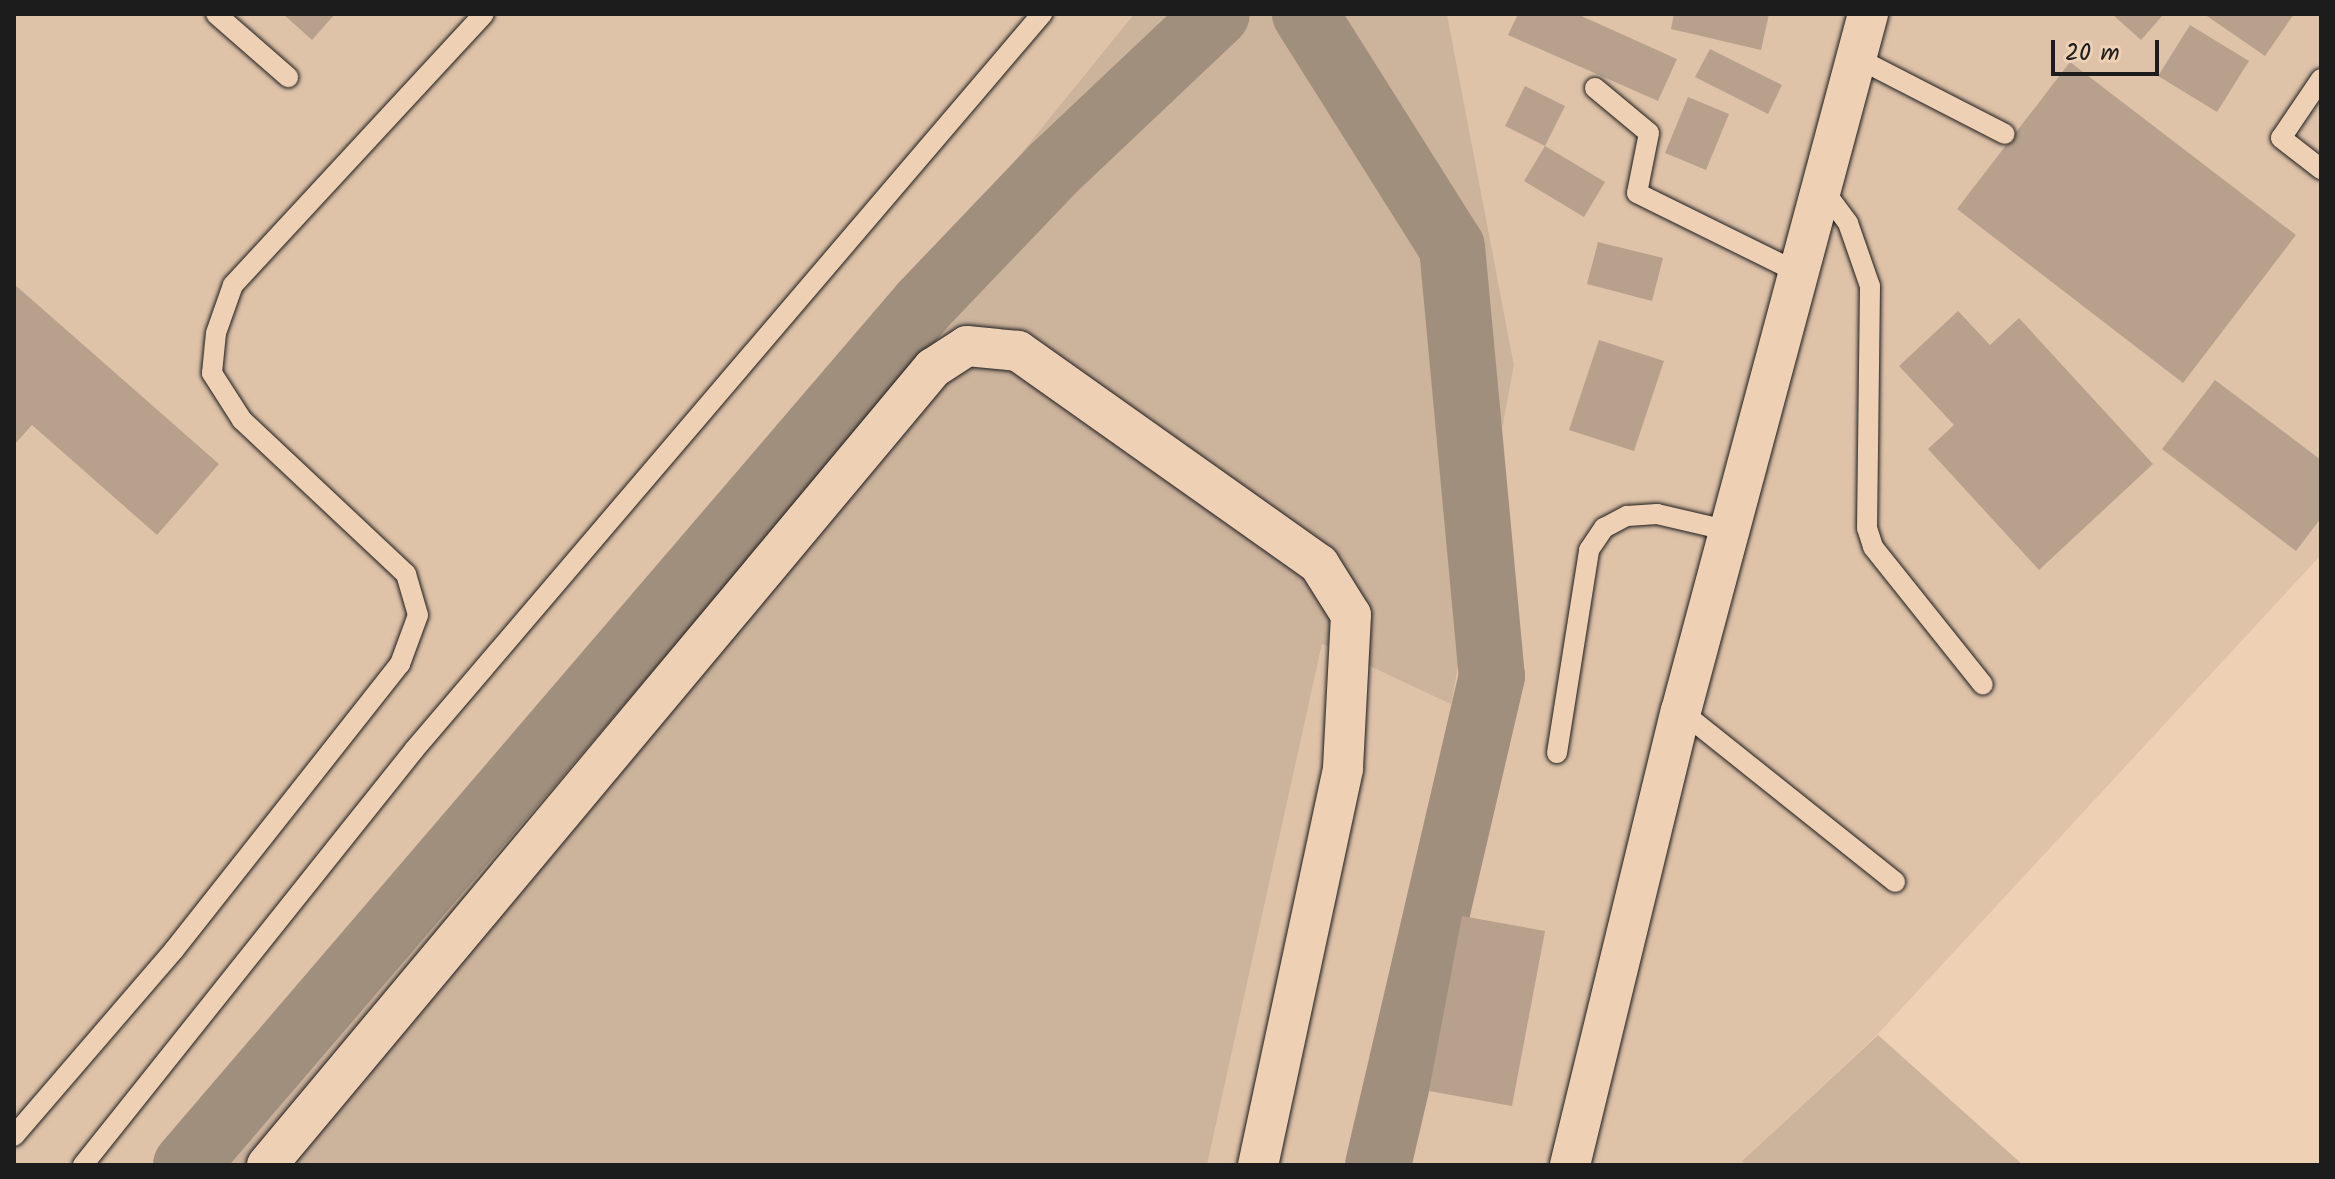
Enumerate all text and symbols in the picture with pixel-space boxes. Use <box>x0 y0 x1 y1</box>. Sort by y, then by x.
scale bar <box>2055 24 2163 74</box>
text: 20 m <box>2065 34 2120 73</box>

